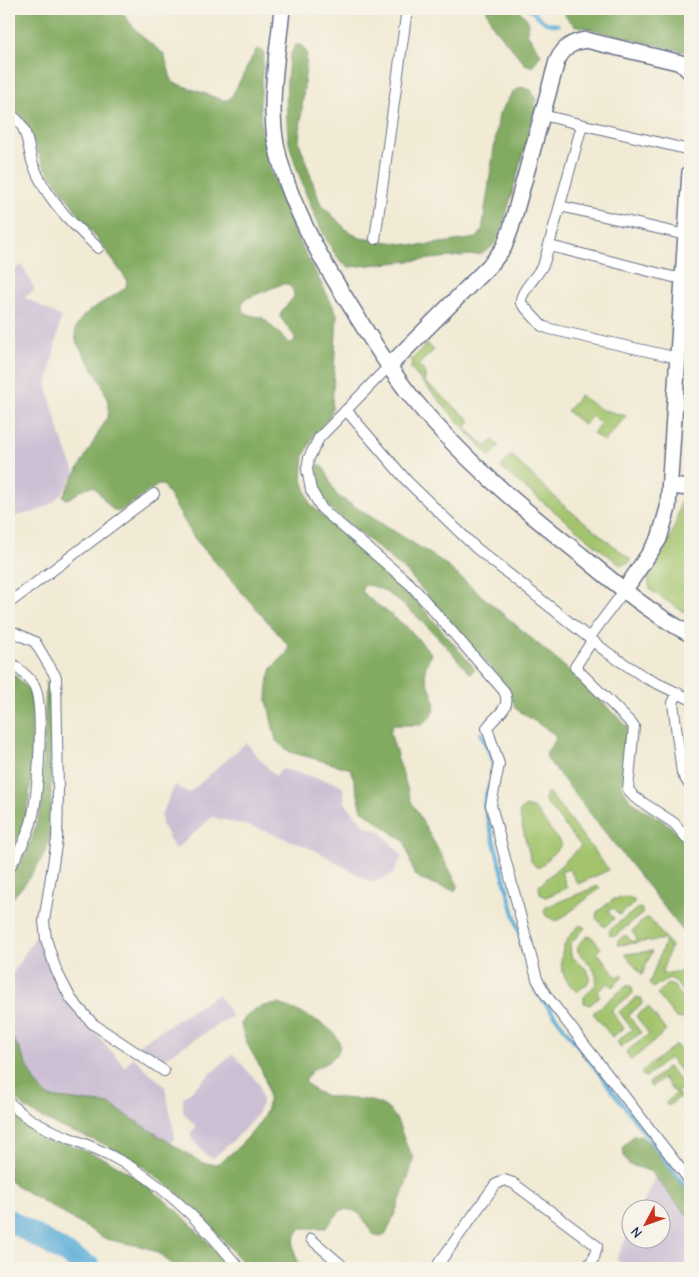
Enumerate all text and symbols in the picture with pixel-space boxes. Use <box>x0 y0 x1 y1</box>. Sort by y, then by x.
north arrow <box>622 1200 672 1250</box>
text: N <box>627 1223 646 1241</box>

